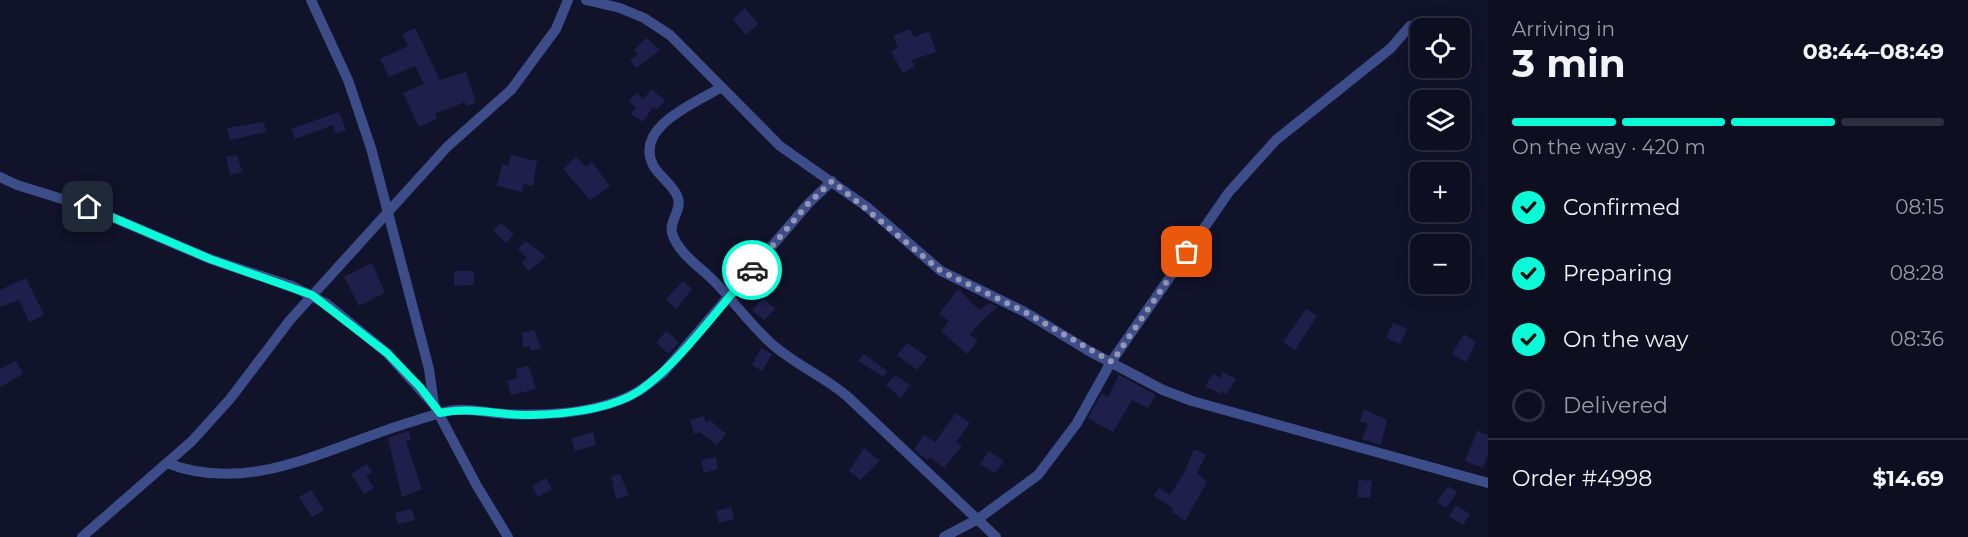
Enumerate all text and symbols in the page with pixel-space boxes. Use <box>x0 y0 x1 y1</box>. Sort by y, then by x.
text: Arriving in <box>1512 17 1615 41</box>
map controls <box>1410 18 1470 294</box>
button: locate <box>1410 18 1470 78</box>
text: 08:44–08:49 <box>1803 38 1944 65</box>
text: 3 min <box>1512 39 1626 87</box>
button: layers <box>1410 90 1470 150</box>
text: On the way · 420 m <box>1512 135 1706 159</box>
button: + <box>1410 162 1470 222</box>
pin <box>62 181 113 232</box>
icon: home <box>71 190 104 223</box>
icon: check <box>1512 191 1545 224</box>
text: Confirmed <box>1563 194 1680 221</box>
text: 08:15 <box>1895 195 1944 219</box>
pin <box>1161 226 1212 277</box>
button: − <box>1410 234 1470 294</box>
icon: bag <box>1170 235 1203 268</box>
courier <box>722 240 782 300</box>
icon: car <box>736 254 769 287</box>
icon: check <box>1512 257 1545 290</box>
text: Preparing <box>1563 260 1672 287</box>
text: 08:28 <box>1890 261 1944 285</box>
icon: check <box>1512 323 1545 356</box>
text: On the way <box>1563 326 1688 353</box>
text: 08:36 <box>1890 327 1944 351</box>
text: Delivered <box>1563 392 1668 419</box>
text: Order #4998 <box>1512 465 1652 492</box>
text: $14.69 <box>1872 465 1944 492</box>

